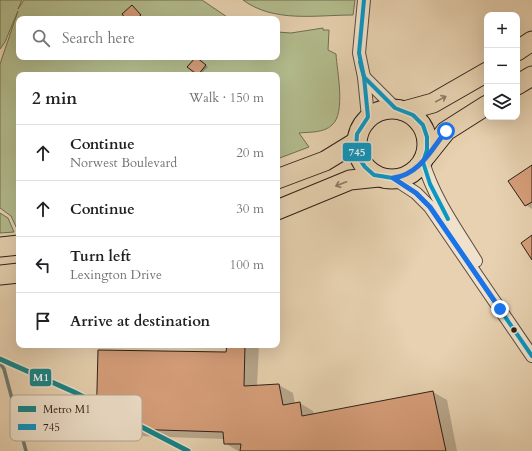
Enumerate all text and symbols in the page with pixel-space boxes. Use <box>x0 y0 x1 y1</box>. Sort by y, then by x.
map controls <box>484 12 520 120</box>
button: + <box>484 12 520 48</box>
search box <box>16 16 280 60</box>
icon: search <box>30 27 52 49</box>
text: Search here <box>62 28 135 48</box>
button: − <box>484 48 520 84</box>
button: layers <box>484 84 520 120</box>
text: 2 min <box>32 87 77 110</box>
text: Walk · 150 m <box>189 89 264 107</box>
one-way arrow <box>435 95 447 103</box>
route start <box>437 122 455 140</box>
text: Continue <box>70 134 135 154</box>
icon: ahead <box>32 142 54 164</box>
line badge: 745 <box>342 142 372 162</box>
text: 20 m <box>236 144 264 162</box>
text: 745 <box>349 145 366 160</box>
text: Norwest Boulevard <box>70 154 177 172</box>
one-way arrow <box>336 180 348 188</box>
icon: ahead <box>32 198 54 220</box>
text: Continue <box>70 199 135 219</box>
text: 30 m <box>236 200 264 218</box>
text: Turn left <box>70 246 131 266</box>
icon: left <box>32 254 54 276</box>
text: 100 m <box>230 256 264 274</box>
text: Lexington Drive <box>70 266 162 284</box>
route end <box>491 300 509 318</box>
icon: arrive <box>32 310 54 332</box>
text: Arrive at destination <box>70 311 210 331</box>
unlabelled marker <box>509 325 519 335</box>
line badge: M1 <box>29 368 52 387</box>
text: M1 <box>33 370 49 385</box>
legend <box>10 395 142 441</box>
text: Metro M1 <box>43 402 91 417</box>
text: 745 <box>43 420 60 435</box>

